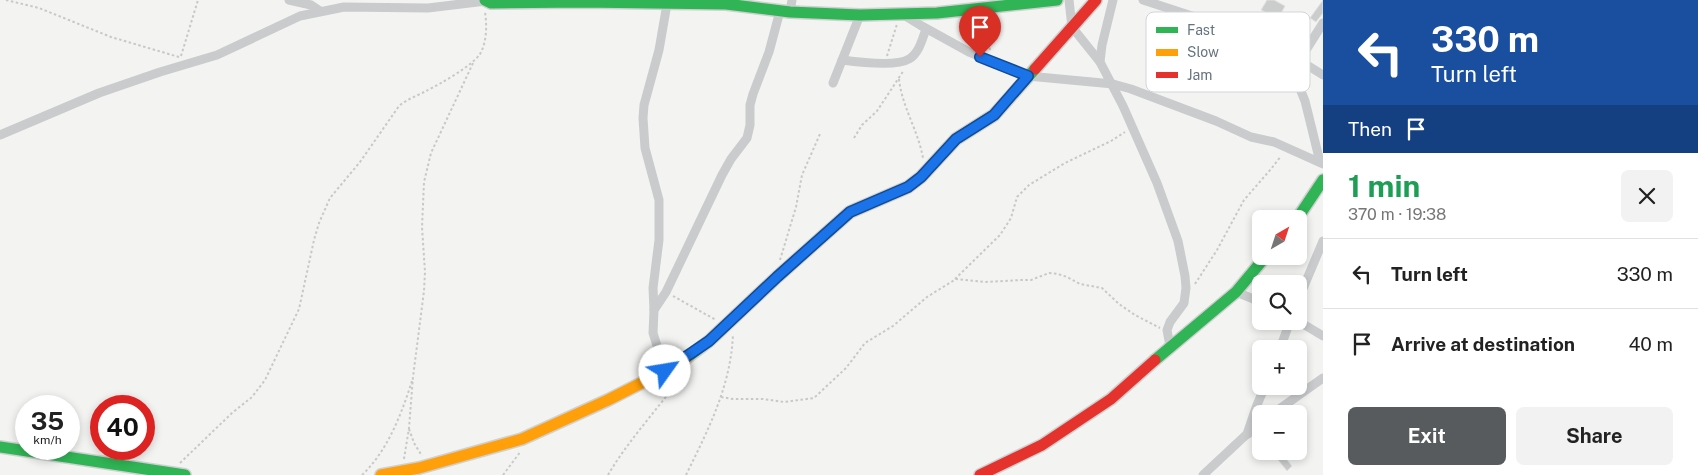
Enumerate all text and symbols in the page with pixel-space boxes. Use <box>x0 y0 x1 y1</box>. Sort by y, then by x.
pin <box>959 6 1001 57</box>
legend <box>1146 12 1310 92</box>
icon: arrive <box>966 13 994 41</box>
text: 330 m <box>1431 19 1539 60</box>
icon: left <box>1348 20 1413 85</box>
text: Fast <box>1187 22 1215 38</box>
text: Slow <box>1187 44 1219 60</box>
text: Turn left <box>1431 61 1517 87</box>
text: Jam <box>1187 67 1212 83</box>
icon: arrive <box>1402 115 1430 143</box>
text: Then <box>1348 118 1392 140</box>
text: 1 min <box>1348 168 1420 204</box>
button: close <box>1621 170 1673 222</box>
text: 370 m · 19:38 <box>1348 205 1446 224</box>
north arrow <box>1252 210 1308 265</box>
map controls <box>1252 210 1307 460</box>
icon: left <box>1348 260 1376 288</box>
text: Turn left <box>1391 263 1468 285</box>
text: 330 m <box>1617 263 1673 285</box>
button: search <box>1252 275 1307 330</box>
icon: arrive <box>1348 330 1376 358</box>
text: Arrive at destination <box>1391 333 1575 355</box>
text: 40 m <box>1628 333 1673 355</box>
button: + <box>1252 340 1307 395</box>
position arrow <box>638 344 690 396</box>
speed limit sign: 40 <box>90 395 155 460</box>
button: − <box>1252 405 1307 460</box>
text: 35 <box>31 406 64 436</box>
button: Exit <box>1348 407 1506 465</box>
button: Share <box>1516 407 1673 465</box>
text: km/h <box>33 433 62 447</box>

